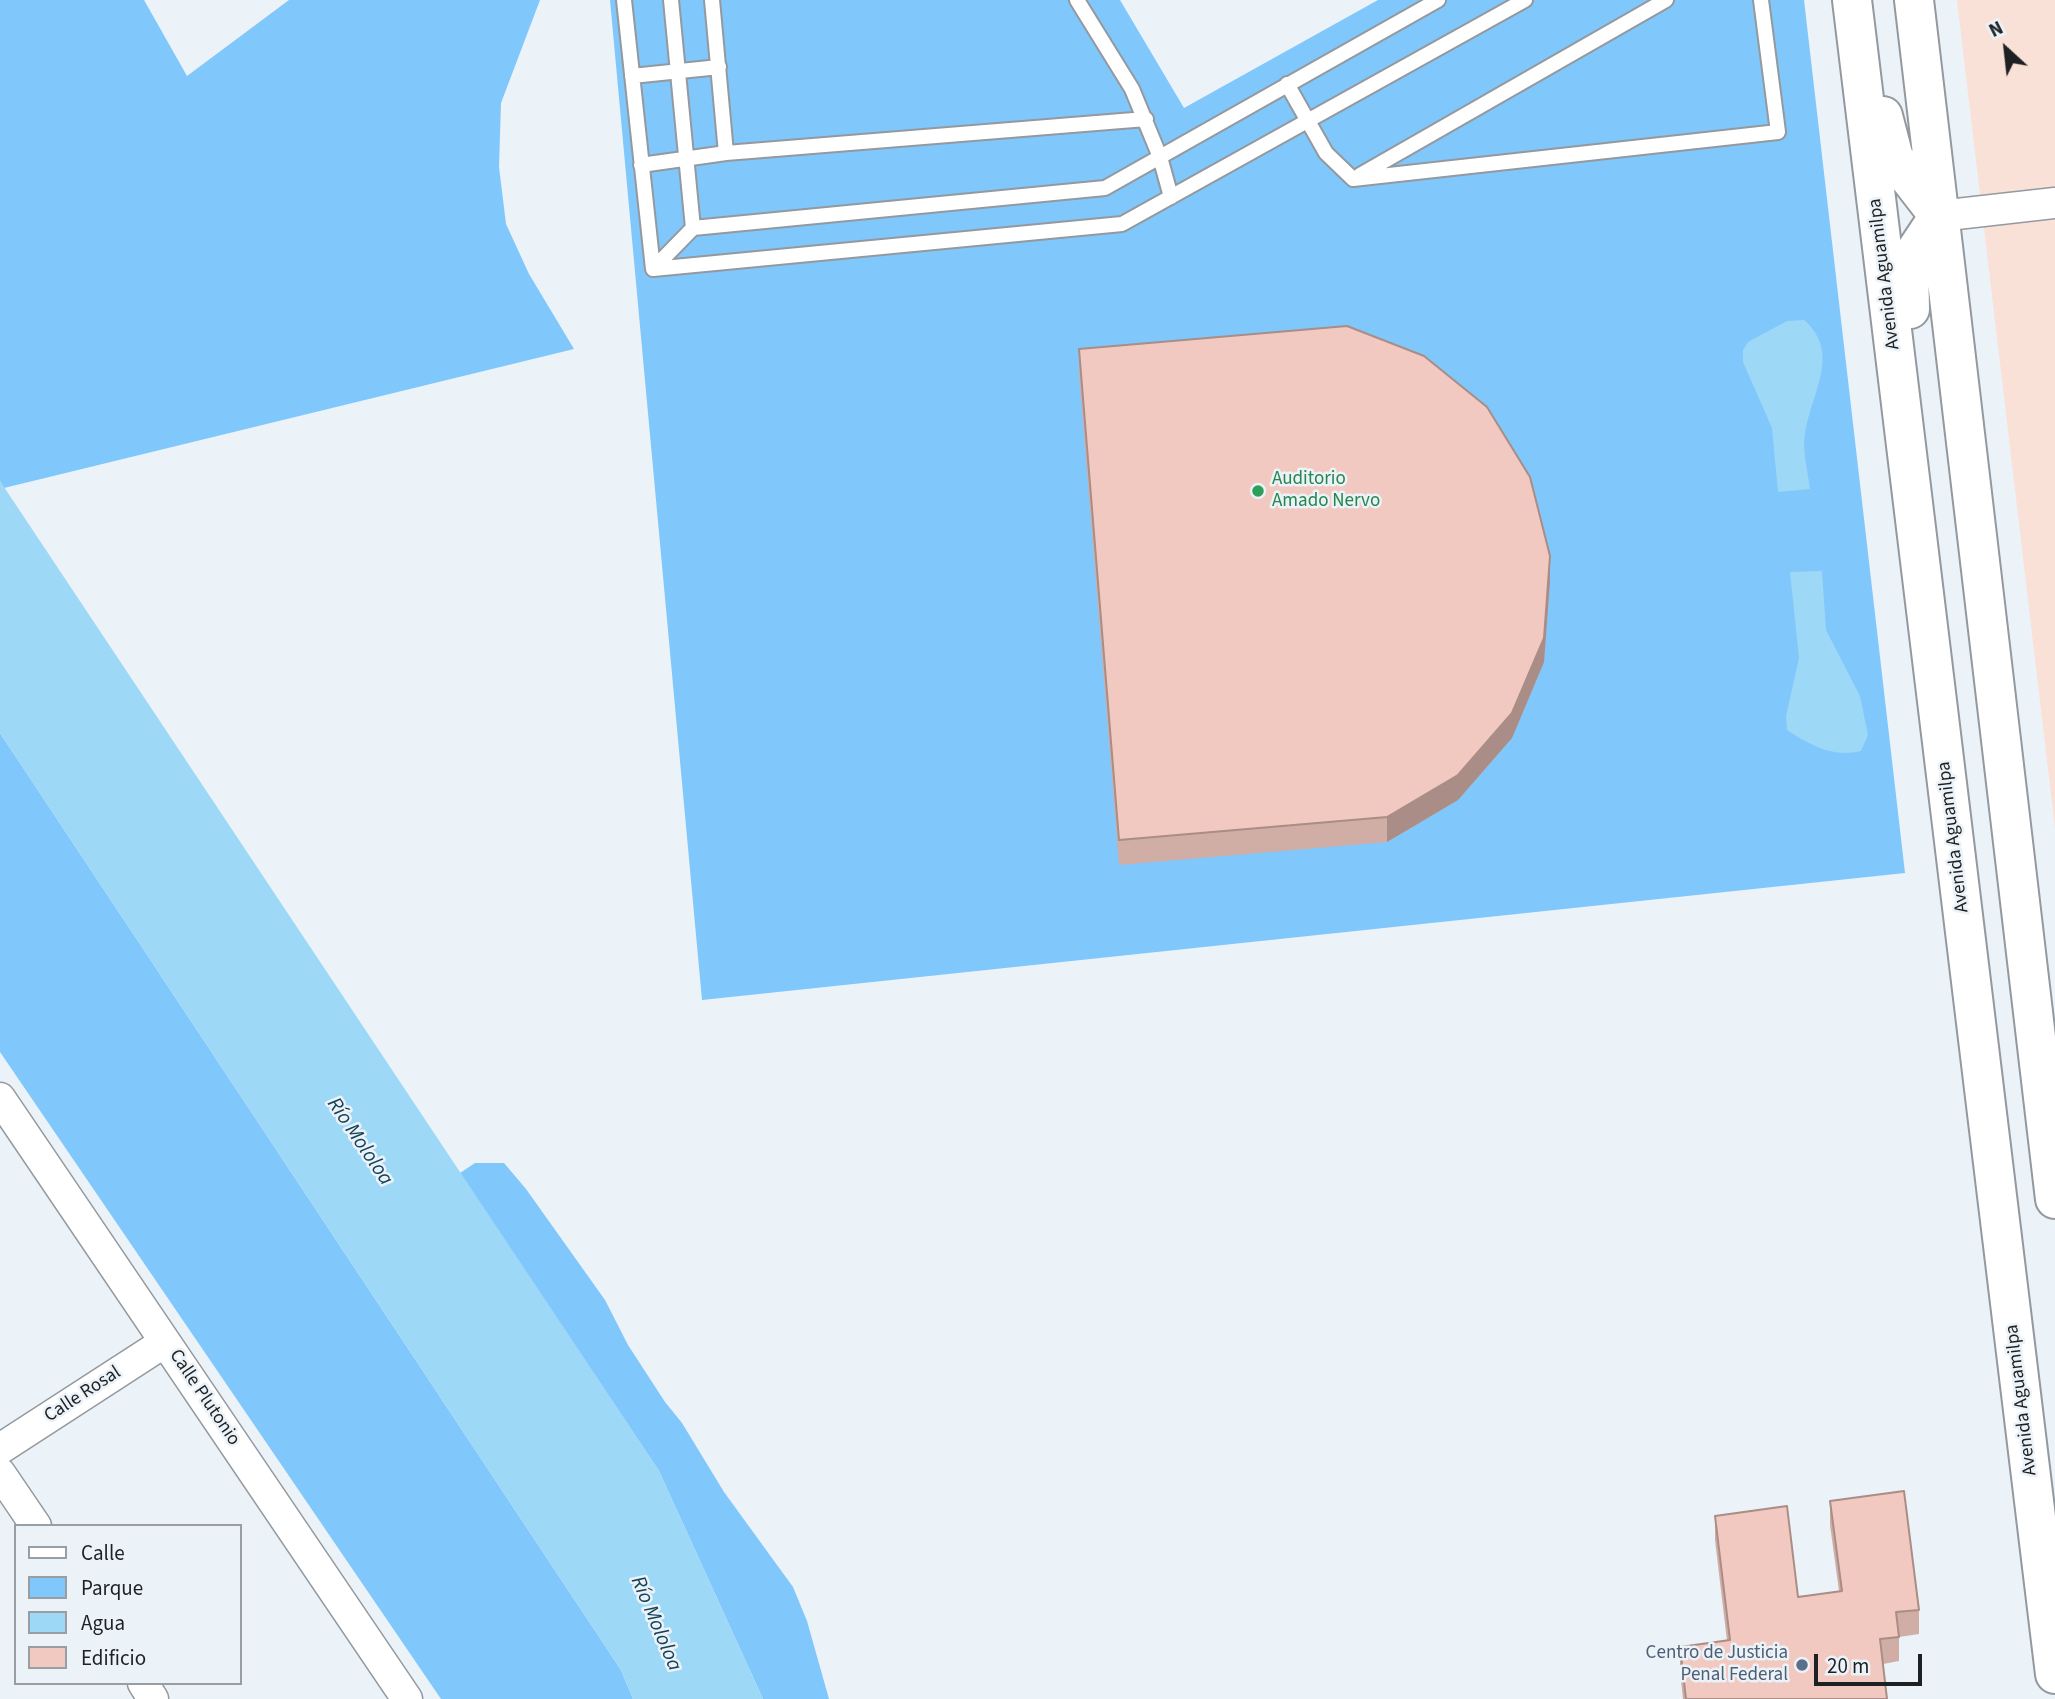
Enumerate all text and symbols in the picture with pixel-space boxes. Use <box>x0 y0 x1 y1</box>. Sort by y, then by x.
north arrow <box>1971 14 2041 84</box>
text: N <box>1984 15 2008 45</box>
street label: Avenida Aguamilpa <box>1864 197 1906 351</box>
place label: Auditorio Amado Nervo <box>1272 469 1380 513</box>
marker: Auditorio Amado Nervo <box>1250 483 1266 499</box>
street label: Avenida Aguamilpa <box>1933 760 1975 914</box>
water label: Río Mololoa <box>320 1093 398 1191</box>
street label: Avenida Aguamilpa <box>2001 1323 2043 1477</box>
street label: Calle Plutonio <box>163 1346 245 1450</box>
street label: Calle Rosal <box>40 1362 126 1428</box>
legend <box>14 1524 242 1685</box>
text: Calle <box>81 1538 125 1568</box>
text: Parque <box>81 1573 143 1603</box>
water label: Río Mololoa <box>624 1573 686 1675</box>
text: Agua <box>81 1608 125 1638</box>
scale bar <box>1817 1640 1926 1684</box>
text: Edificio <box>81 1643 146 1673</box>
place label: Centro de Justicia Penal Federal <box>1646 1643 1788 1687</box>
text: 20 m <box>1827 1651 1869 1681</box>
marker: Centro de Justicia Penal Federal <box>1794 1657 1810 1673</box>

